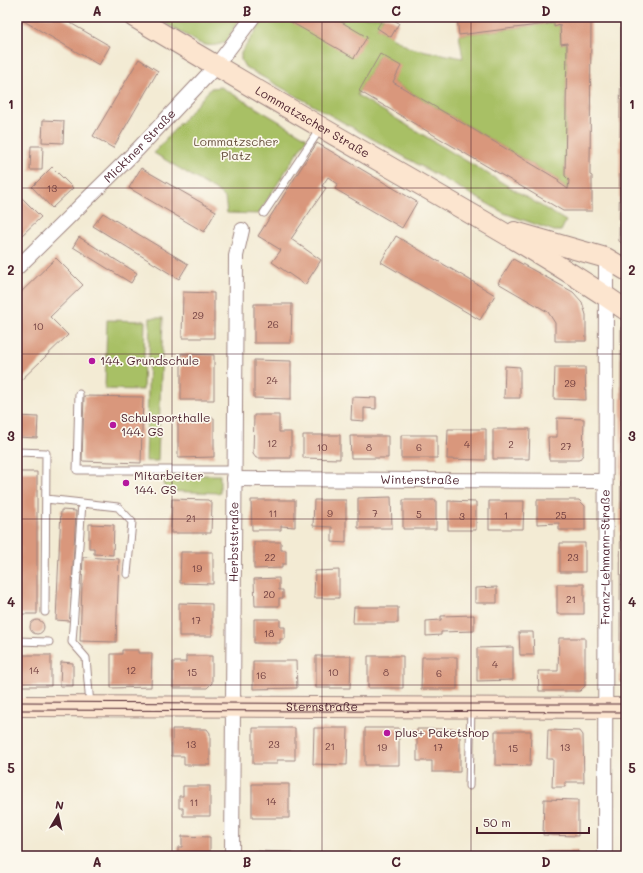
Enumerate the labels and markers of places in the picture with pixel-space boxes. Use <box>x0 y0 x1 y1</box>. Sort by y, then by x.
place label: 144. Grundschule <box>100 352 199 368</box>
marker: 144. Grundschule <box>87 356 97 366</box>
place label: Schulsporthalle 144. GS <box>121 409 211 439</box>
marker: Schulsporthalle 144. GS <box>108 420 118 430</box>
place label: Mitarbeiter 144. GS <box>134 467 204 497</box>
marker: Mitarbeiter 144. GS <box>121 478 131 488</box>
place label: plus+ Paketshop <box>395 724 489 740</box>
marker: plus+ Paketshop <box>382 728 392 738</box>

